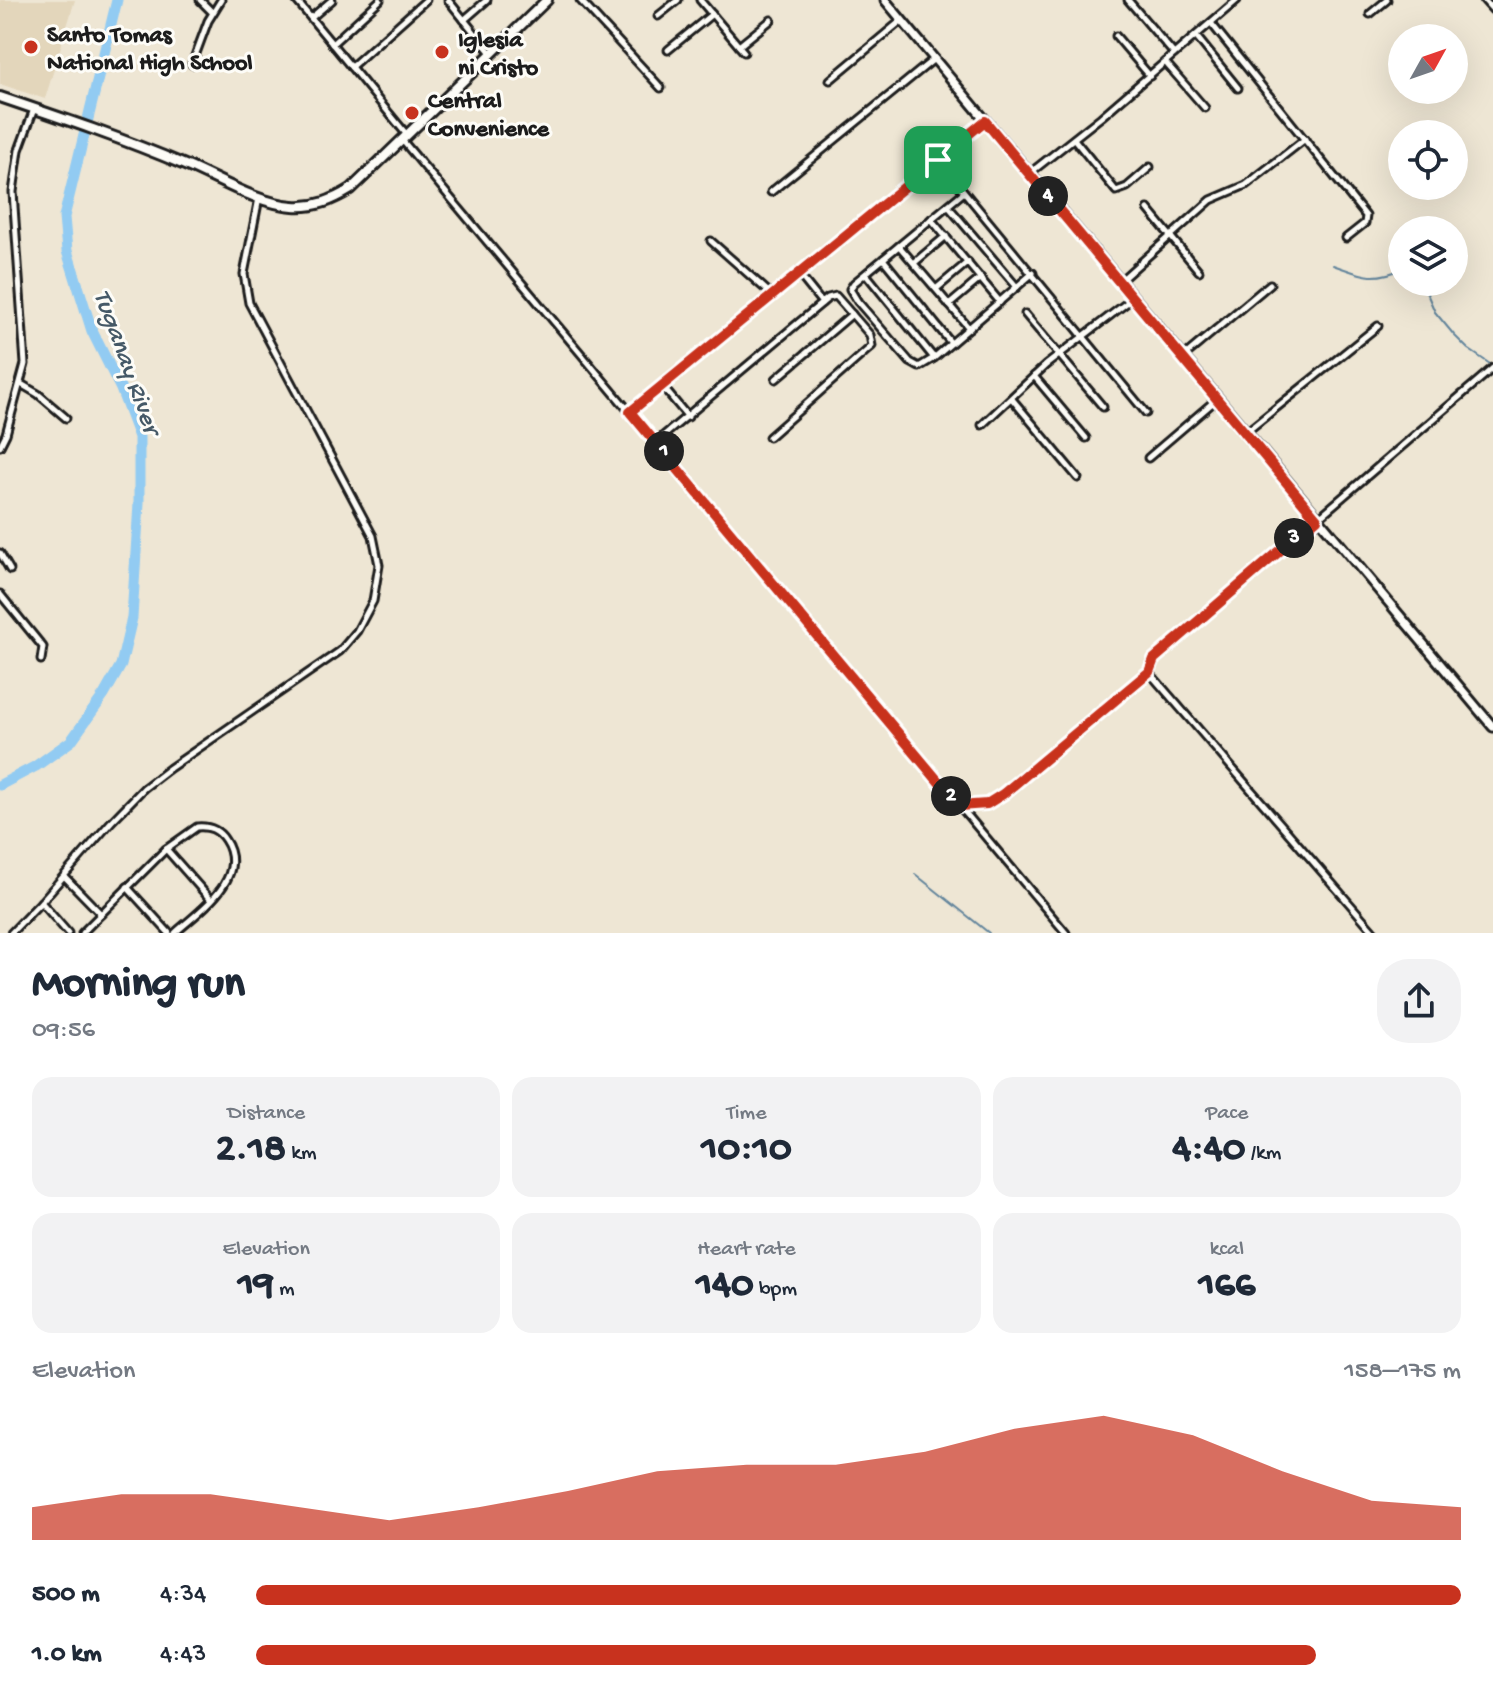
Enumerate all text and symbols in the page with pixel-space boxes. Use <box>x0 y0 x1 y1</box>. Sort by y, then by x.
place label: Santo Tomas National High School <box>47 22 253 79</box>
north arrow <box>1388 24 1468 104</box>
map controls <box>1388 24 1468 296</box>
place label: Iglesia ni Cristo <box>458 27 539 84</box>
marker: Santo Tomas National High School <box>22 38 40 56</box>
marker: Iglesia ni Cristo <box>433 43 451 61</box>
place label: Central Convenience <box>428 88 550 145</box>
marker: Central Convenience <box>403 104 421 122</box>
button: locate <box>1388 120 1468 200</box>
pin <box>904 126 972 194</box>
icon: arrive <box>916 138 960 182</box>
pin: 4 <box>1028 176 1068 216</box>
text: 4 <box>1043 183 1053 209</box>
button: layers <box>1388 216 1468 296</box>
water label: Tuganay River <box>84 287 167 443</box>
pin: 1 <box>644 431 684 471</box>
text: 1 <box>660 438 668 464</box>
pin: 3 <box>1274 518 1314 558</box>
text: 3 <box>1288 525 1300 551</box>
pin: 2 <box>931 776 971 816</box>
text: 2 <box>946 783 956 809</box>
button: share <box>1377 959 1461 1043</box>
text: Morning run <box>32 960 245 1012</box>
text: 09:56 <box>32 1016 95 1047</box>
text: Distance <box>227 1101 305 1127</box>
text: Time <box>726 1101 767 1127</box>
text: Pace <box>1205 1101 1248 1127</box>
text: 2.18 <box>216 1127 286 1174</box>
text: 10:10 <box>701 1127 792 1174</box>
text: 4:40 <box>1172 1127 1245 1174</box>
text: km <box>286 1141 317 1167</box>
text: /km <box>1245 1141 1281 1167</box>
text: Elevation <box>222 1237 310 1263</box>
text: Heart rate <box>697 1237 796 1263</box>
text: kcal <box>1210 1237 1244 1263</box>
text: 19 <box>238 1263 274 1310</box>
text: 140 <box>696 1263 754 1310</box>
text: 166 <box>1198 1263 1255 1310</box>
text: m <box>274 1277 295 1303</box>
text: bpm <box>754 1277 797 1303</box>
text: Elevation <box>32 1357 135 1388</box>
text: 158–175 m <box>1344 1357 1461 1388</box>
text: 500 m <box>32 1580 100 1611</box>
text: 4:34 <box>160 1580 206 1611</box>
text: 1.0 km <box>32 1640 102 1671</box>
text: 4:43 <box>160 1640 206 1671</box>

